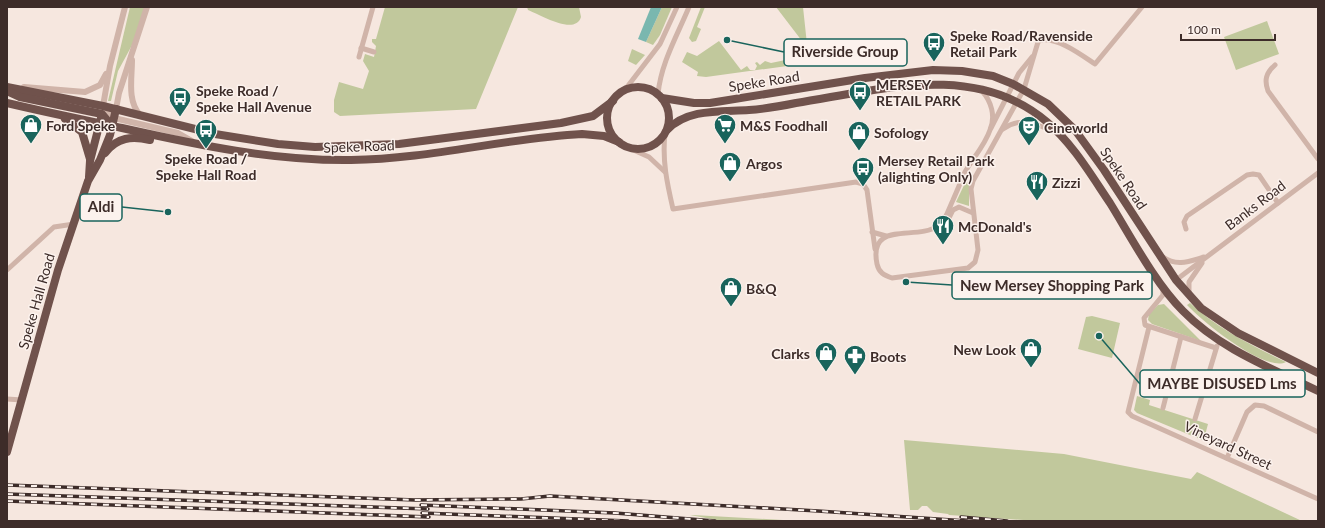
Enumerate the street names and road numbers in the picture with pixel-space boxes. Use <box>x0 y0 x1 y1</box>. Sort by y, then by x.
street label: Speke Road <box>727 67 801 95</box>
street label: Speke Road <box>323 136 395 156</box>
street label: Speke Road <box>1097 144 1151 212</box>
street label: Banks Road <box>1221 177 1289 233</box>
street label: Speke Hall Road <box>14 251 58 351</box>
street label: Vineyard Street <box>1181 417 1275 473</box>

